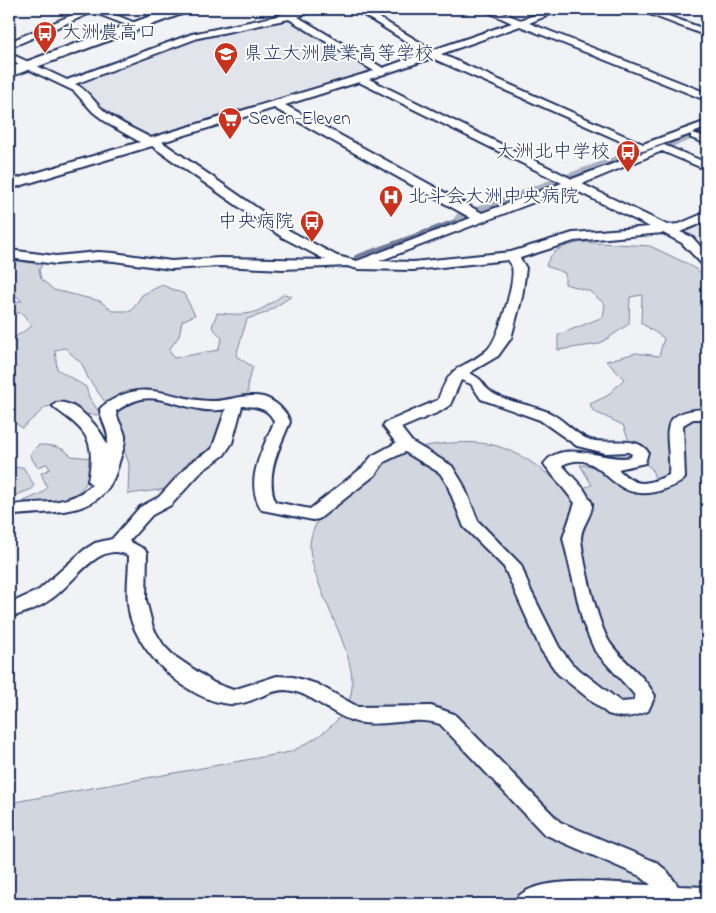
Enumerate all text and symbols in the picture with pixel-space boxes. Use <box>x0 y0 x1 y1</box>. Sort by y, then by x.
bus stop icon: 大洲農高口 <box>32 20 58 54</box>
place label: 大洲農高口 <box>62 20 157 47</box>
school or university icon: 県立大洲農業高等学校 <box>213 41 239 75</box>
place label: 県立大洲農業高等学校 <box>244 41 434 68</box>
supermarket icon: Seven-Eleven <box>217 106 243 140</box>
place label: Seven-Eleven <box>248 106 351 133</box>
place label: 大洲北中学校 <box>496 139 610 166</box>
bus stop icon: 大洲北中学校 <box>615 139 641 173</box>
hospital icon: 北斗会大洲中央病院 <box>378 184 404 218</box>
place label: 北斗会大洲中央病院 <box>408 184 579 211</box>
place label: 中央病院 <box>218 209 294 236</box>
bus stop icon: 中央病院 <box>299 209 325 243</box>

